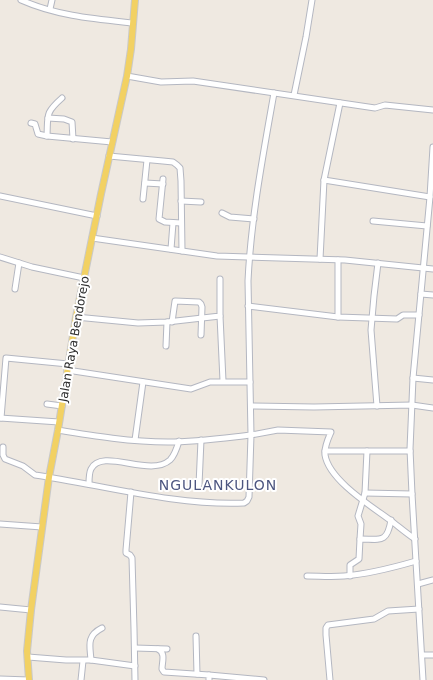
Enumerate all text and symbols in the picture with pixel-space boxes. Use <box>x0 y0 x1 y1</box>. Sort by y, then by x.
street label: Jalan Raya Bendorejo <box>56 275 92 404</box>
district label: NGULANKULON <box>159 477 277 493</box>

